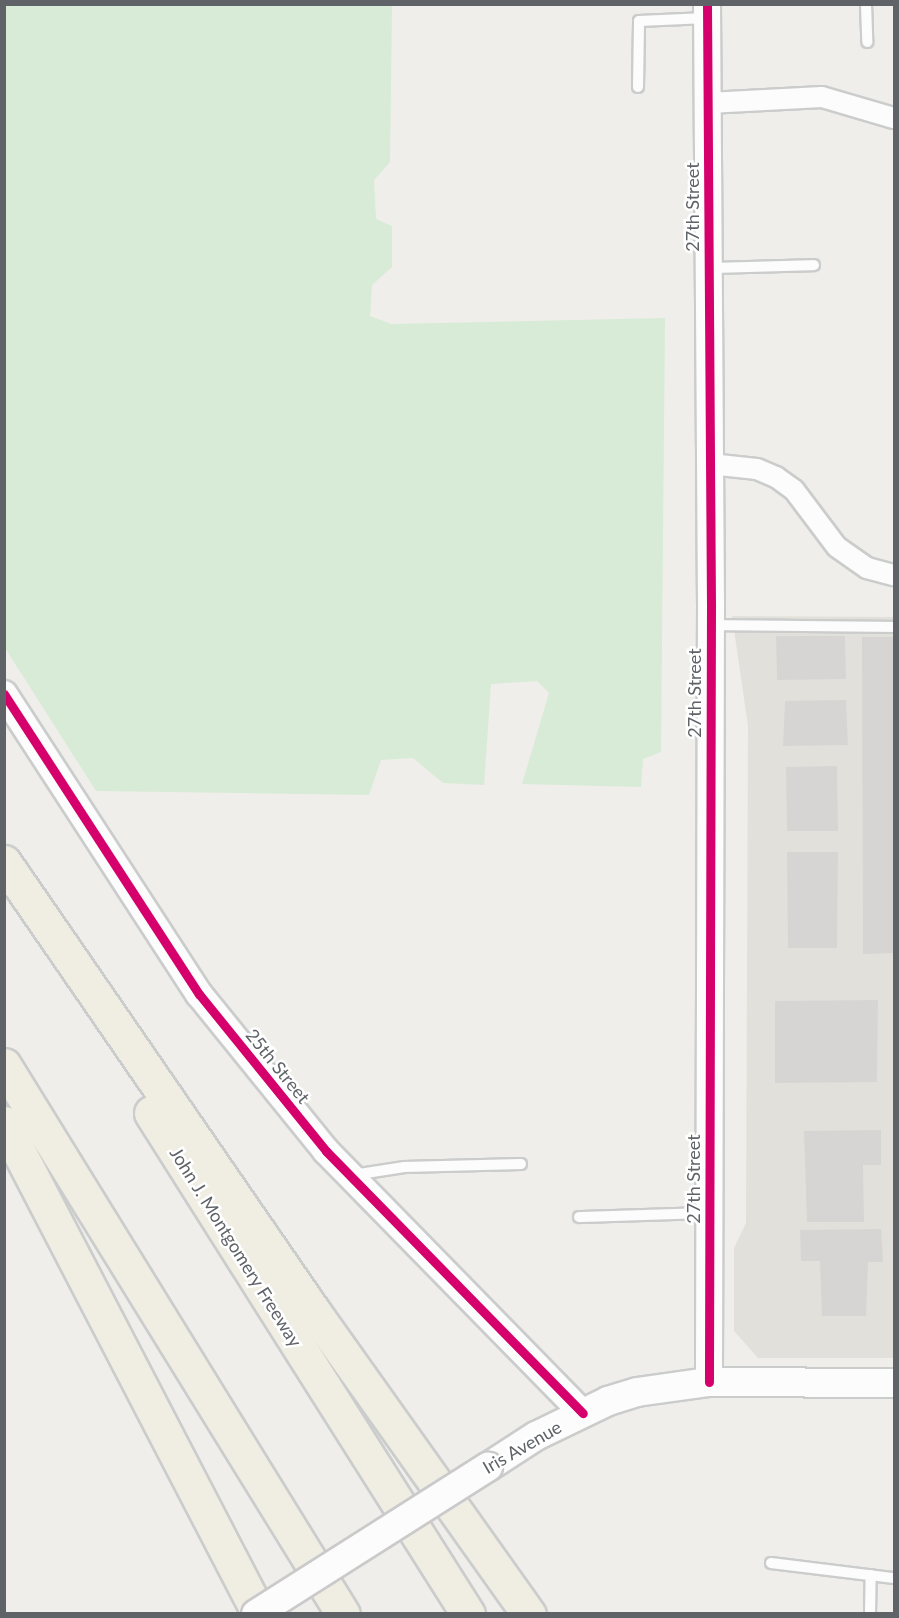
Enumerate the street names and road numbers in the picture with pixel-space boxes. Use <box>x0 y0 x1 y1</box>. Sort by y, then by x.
street label: 27th Street <box>681 162 703 252</box>
street label: 27th Street <box>683 648 705 738</box>
street label: 25th Street <box>241 1024 315 1108</box>
street label: 27th Street <box>682 1134 704 1224</box>
street label: John J. Montgomery Freeway <box>165 1143 307 1351</box>
street label: Iris Avenue <box>479 1416 565 1478</box>

